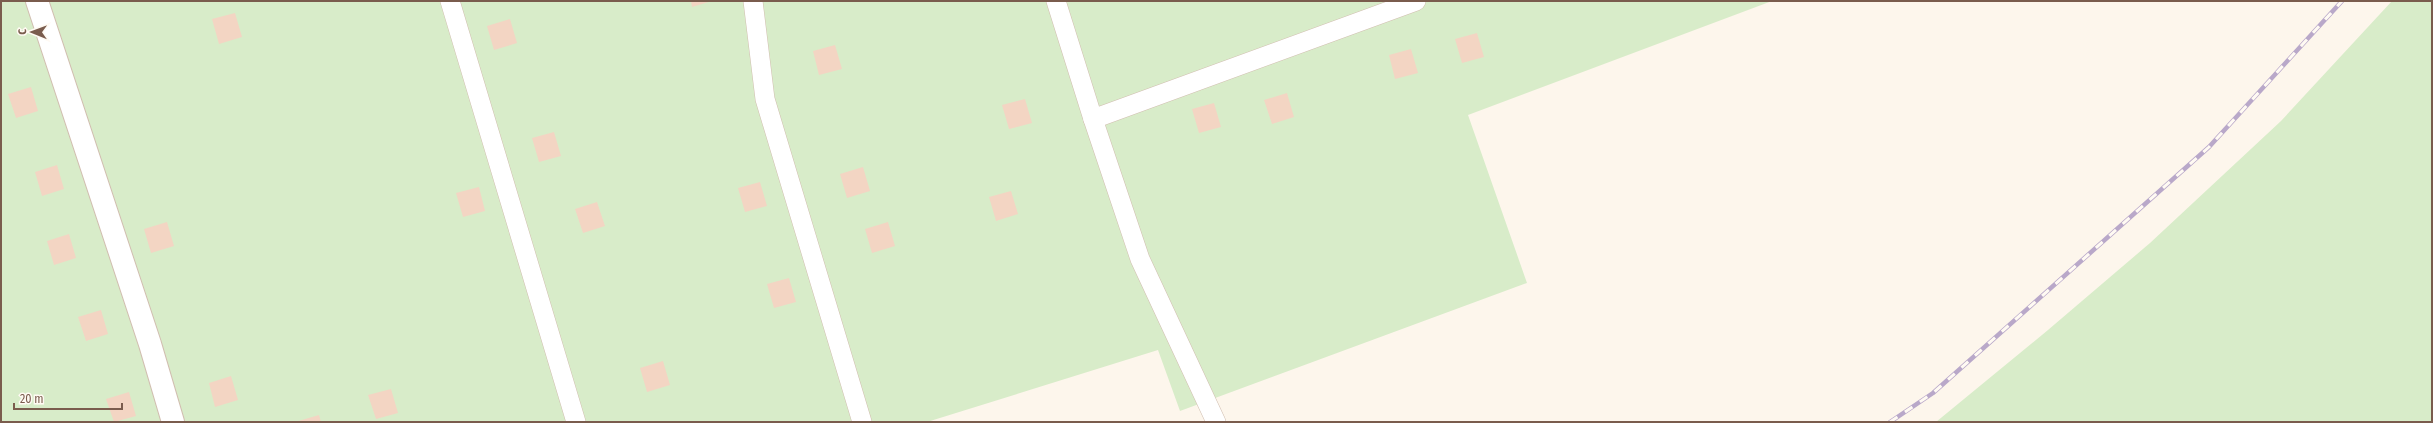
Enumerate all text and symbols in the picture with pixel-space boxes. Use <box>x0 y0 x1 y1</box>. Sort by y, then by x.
north arrow <box>12 12 52 52</box>
text: С <box>16 29 29 35</box>
scale bar <box>14 385 122 411</box>
text: 20 m <box>20 392 44 406</box>

